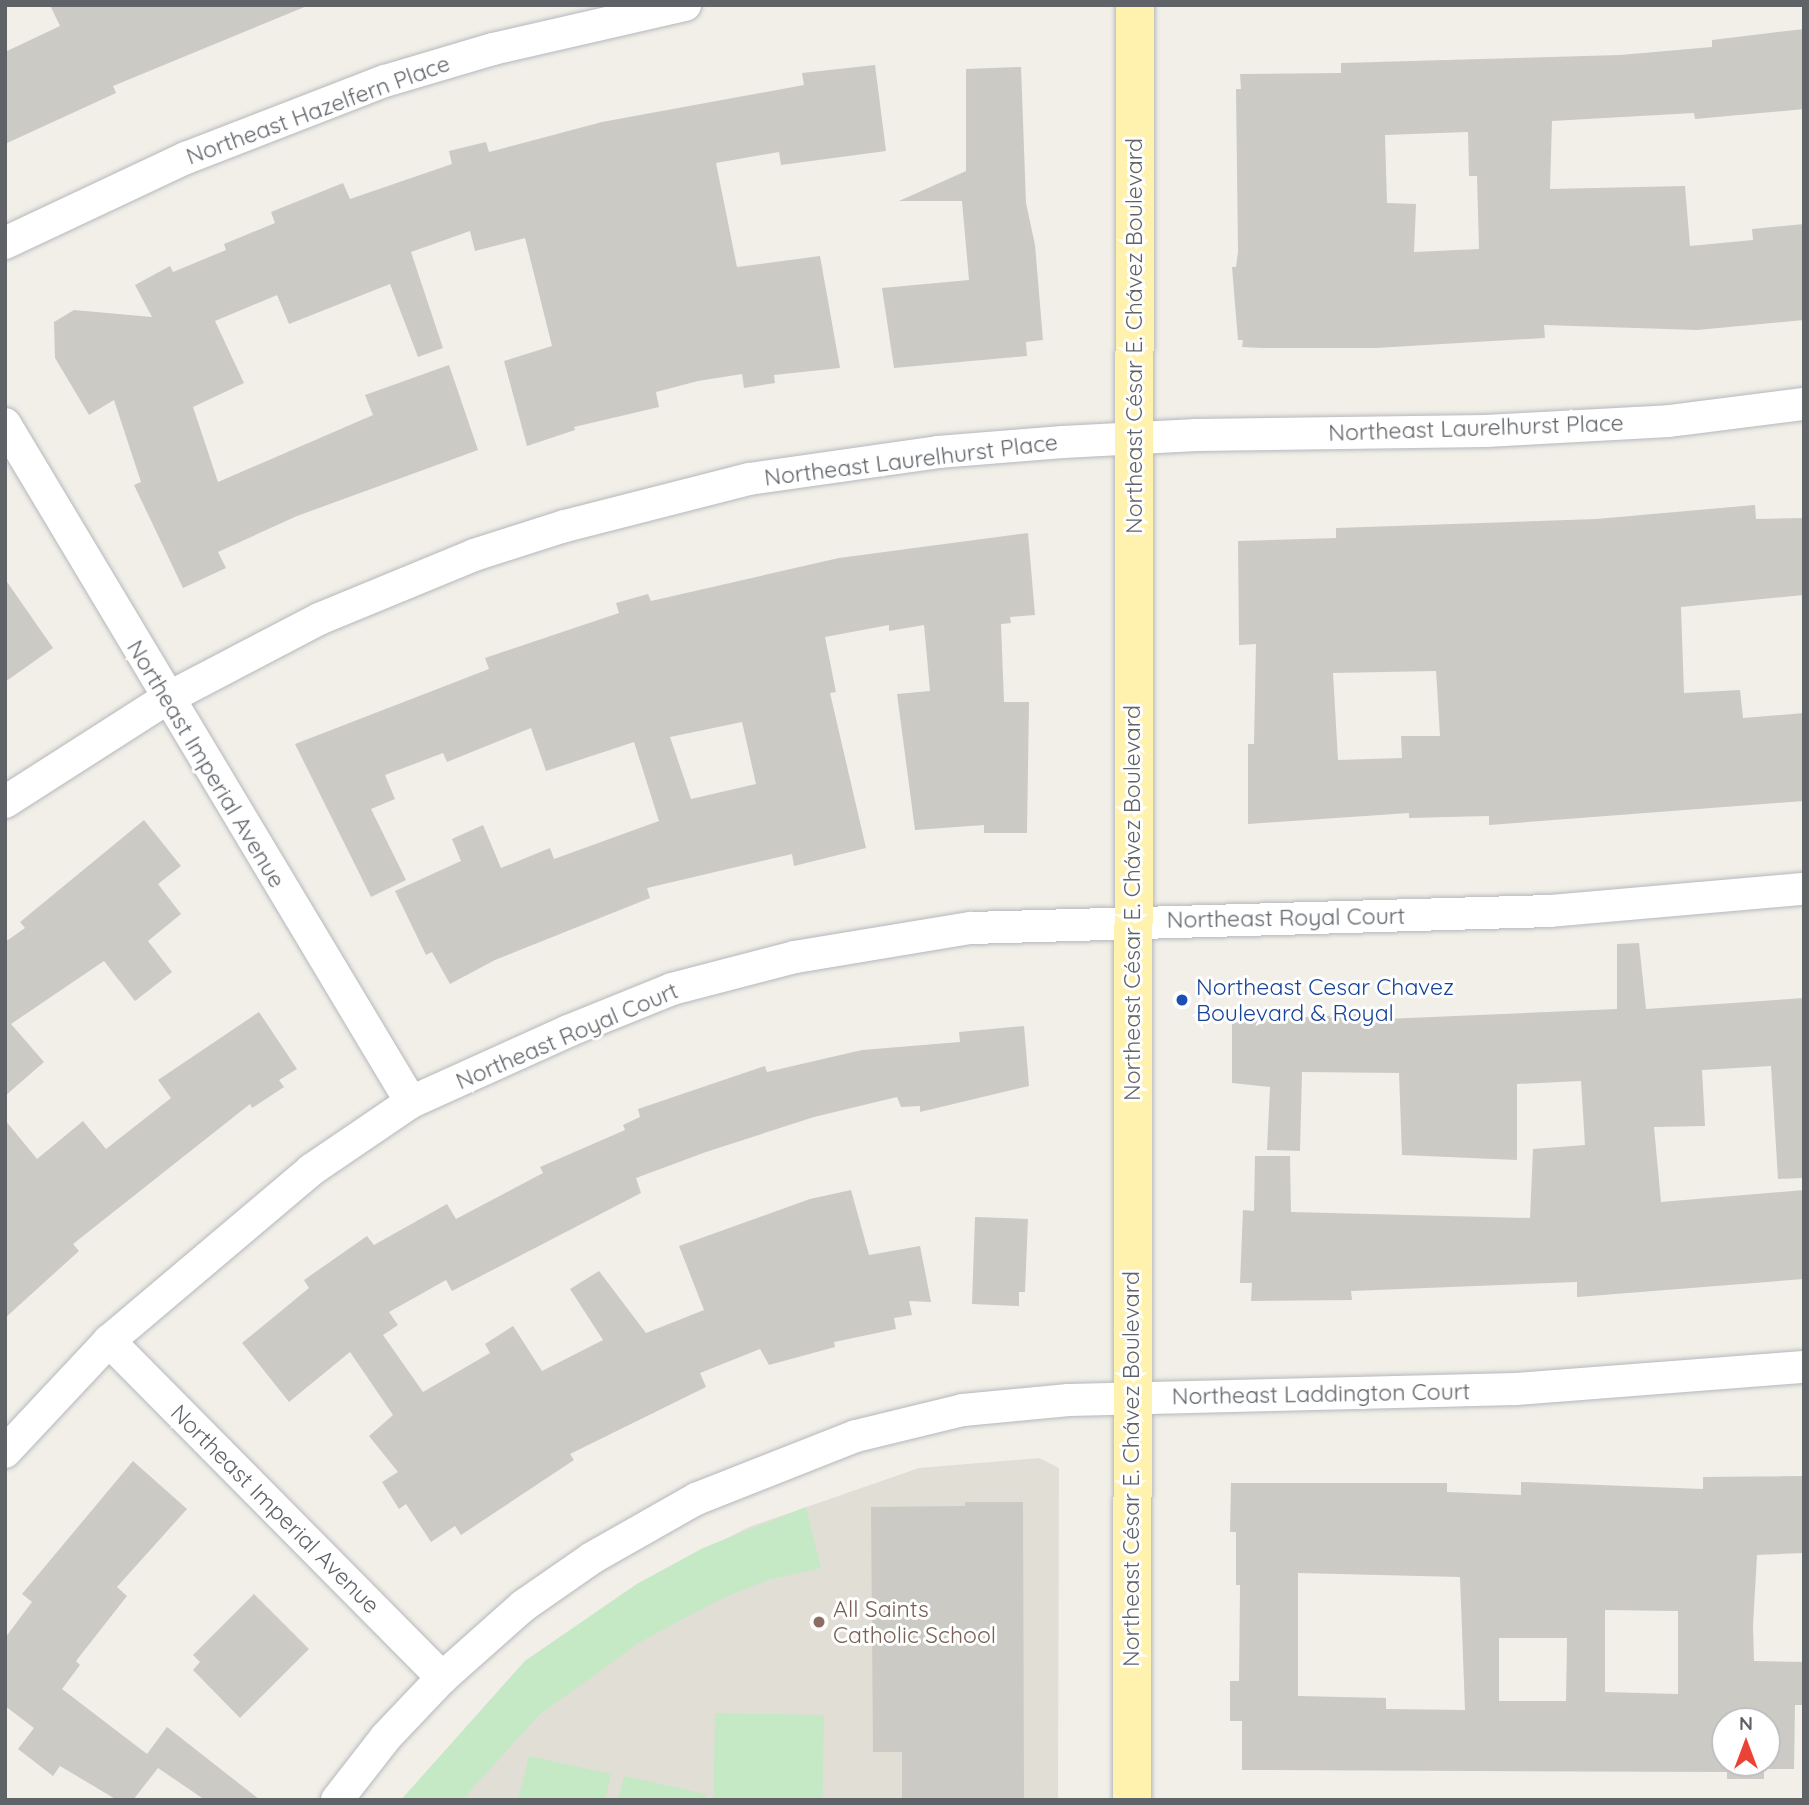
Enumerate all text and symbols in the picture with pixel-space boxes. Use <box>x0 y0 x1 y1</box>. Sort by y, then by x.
street label: Northeast Hazelfern Place <box>182 49 454 171</box>
street label: Northeast César E. Chávez Boulevard <box>1120 138 1148 534</box>
street label: Northeast Laurelhurst Place <box>1328 409 1624 447</box>
street label: Northeast Laurelhurst Place <box>763 428 1059 492</box>
street label: Northeast Imperial Avenue <box>121 635 291 893</box>
street label: Northeast César E. Chávez Boulevard <box>1118 705 1146 1101</box>
street label: Northeast Royal Court <box>1166 902 1406 934</box>
place label: Northeast Cesar Chavez Boulevard & Royal <box>1196 973 1454 1027</box>
street label: Northeast Royal Court <box>452 977 682 1095</box>
marker: Northeast Cesar Chavez Boulevard & Royal <box>1174 992 1190 1008</box>
street label: Northeast César E. Chávez Boulevard <box>1117 1271 1145 1667</box>
street label: Northeast Laddington Court <box>1171 1378 1471 1410</box>
street label: Northeast Imperial Avenue <box>165 1399 385 1619</box>
place label: All Saints Catholic School <box>833 1595 996 1649</box>
marker: All Saints Catholic School <box>811 1614 827 1630</box>
north arrow <box>1711 1707 1781 1777</box>
text: N <box>1739 1711 1753 1735</box>

